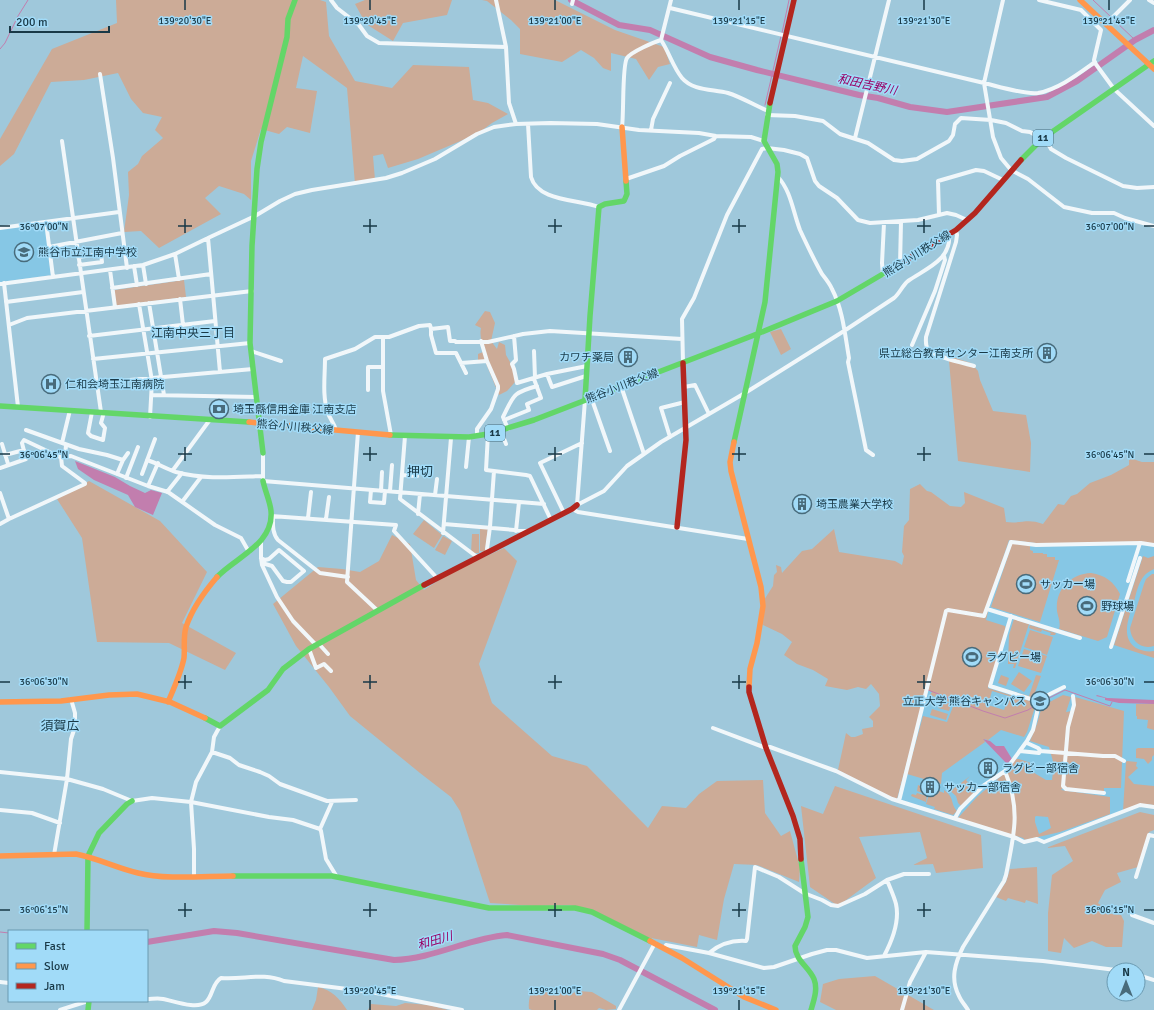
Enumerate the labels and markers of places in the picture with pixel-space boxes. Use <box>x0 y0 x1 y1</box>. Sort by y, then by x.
school or university icon: 熊谷市立江南中学校 <box>13 241 35 263</box>
place label: 熊谷市立江南中学校 <box>38 246 137 259</box>
building icon: 県立総合教育センター江南支所 <box>1036 342 1058 364</box>
building icon: カワチ薬局 <box>617 346 639 368</box>
place label: 県立総合教育センター江南支所 <box>879 347 1034 360</box>
place label: カワチ薬局 <box>559 351 614 364</box>
hospital icon: 仁和会埼玉江南病院 <box>40 373 62 395</box>
place label: 仁和会埼玉江南病院 <box>65 378 164 391</box>
bank icon: 埼玉縣信用金庫 江南支店 <box>208 398 230 420</box>
place label: 埼玉縣信用金庫 江南支店 <box>233 403 356 416</box>
building icon: 埼玉農業大学校 <box>791 493 813 515</box>
place label: 埼玉農業大学校 <box>816 498 893 511</box>
sports icon: サッカー場 <box>1015 573 1037 595</box>
place label: サッカー場 <box>1040 578 1095 591</box>
sports icon: 野球場 <box>1076 595 1098 617</box>
place label: 野球場 <box>1101 600 1134 613</box>
sports icon: ラグビー場 <box>961 646 983 668</box>
place label: ラグビー場 <box>986 651 1041 664</box>
school or university icon: 立正大学 熊谷キャンパス <box>1029 690 1051 712</box>
place label: 立正大学 熊谷キャンパス <box>903 695 1026 708</box>
building icon: ラグビー部宿舎 <box>977 757 999 779</box>
place label: ラグビー部宿舎 <box>1002 762 1079 775</box>
building icon: サッカー部宿舎 <box>919 776 941 798</box>
place label: サッカー部宿舎 <box>944 781 1021 794</box>

